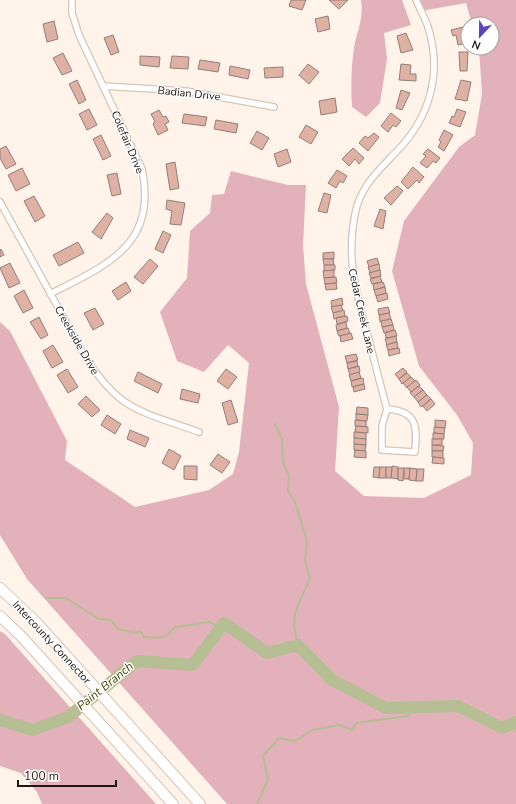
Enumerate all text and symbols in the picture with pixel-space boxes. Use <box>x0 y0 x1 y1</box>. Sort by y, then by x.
north arrow <box>460 16 500 56</box>
text: N <box>470 36 483 53</box>
street label: Badian Drive <box>157 83 221 104</box>
street label: Colefair Drive <box>108 108 148 176</box>
street label: Cedar Creek Lane <box>344 267 379 355</box>
street label: Creekside Drive <box>51 303 102 378</box>
street label: Intercounty Connector <box>9 597 94 687</box>
water label: Paint Branch <box>73 658 137 714</box>
scale bar <box>18 762 116 788</box>
text: 100 m <box>24 768 59 784</box>

